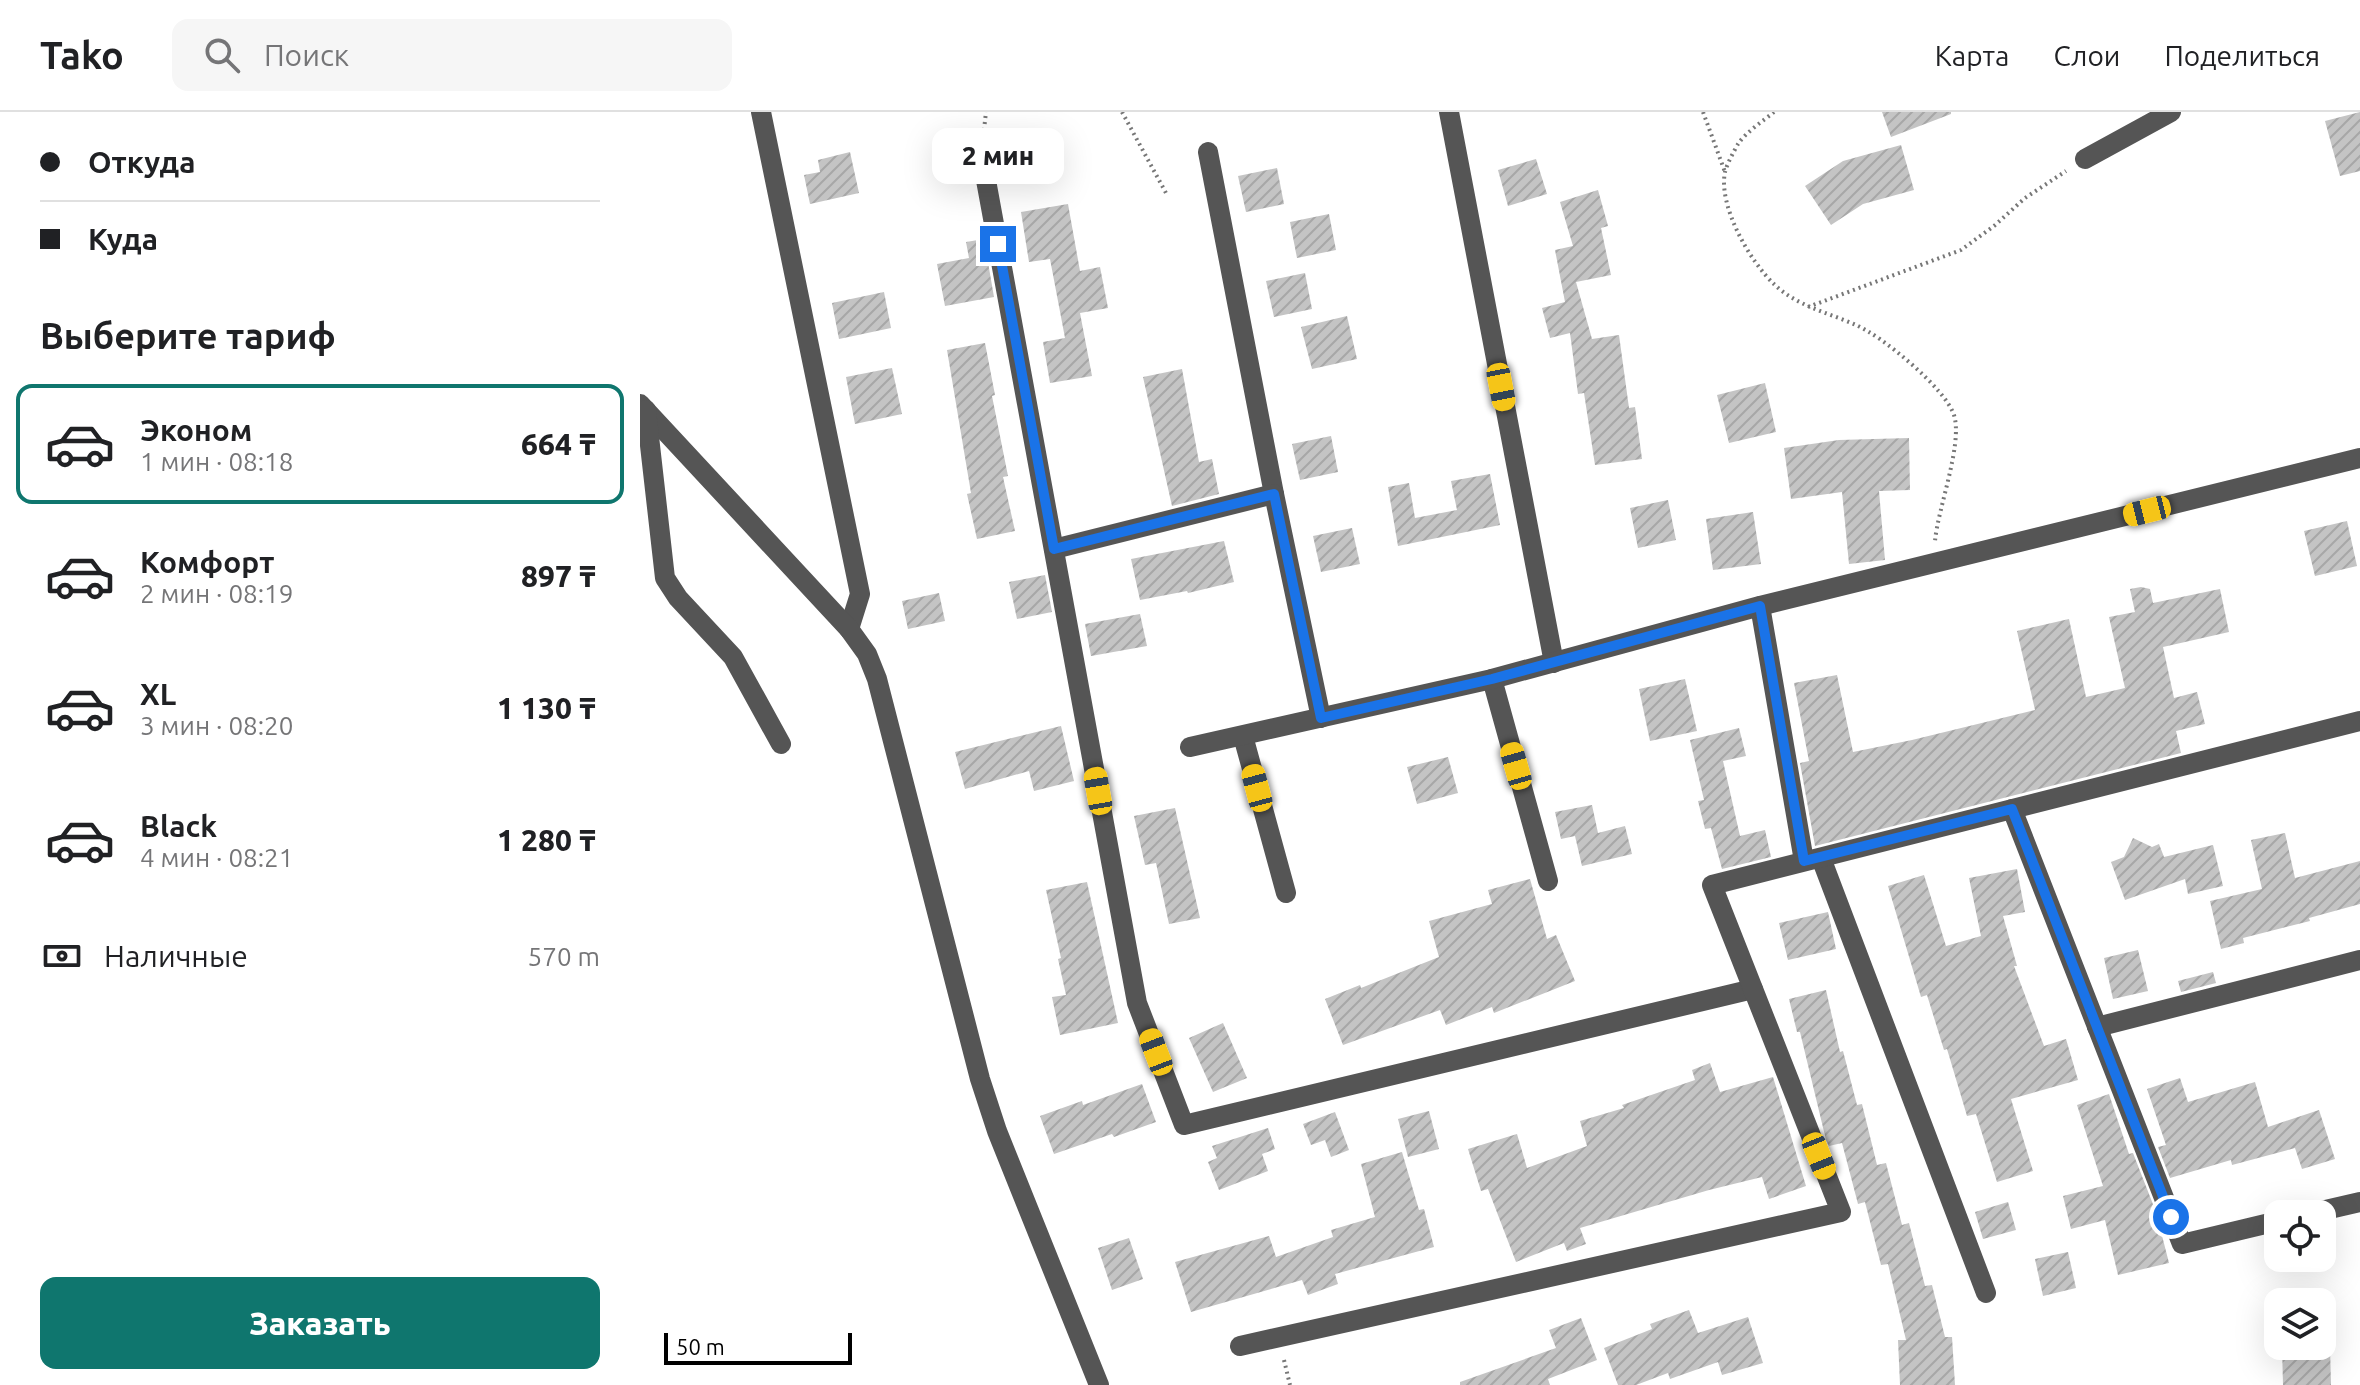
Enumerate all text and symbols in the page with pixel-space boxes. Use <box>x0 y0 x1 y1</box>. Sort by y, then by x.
search box <box>172 19 732 91</box>
icon: search <box>200 33 244 77</box>
text: Tako <box>40 34 124 76</box>
text: Поиск <box>264 38 349 72</box>
text: Карта <box>1935 40 2009 71</box>
text: Слои <box>2053 40 2120 71</box>
text: Поделиться <box>2164 40 2320 71</box>
callout: 2 мин <box>932 128 1064 184</box>
text: 2 мин <box>962 141 1034 170</box>
text: Откуда <box>88 145 196 179</box>
text: Куда <box>88 222 158 256</box>
route end <box>980 226 1016 262</box>
text: Выберите тариф <box>40 315 336 356</box>
car <box>1485 361 1517 413</box>
icon: car <box>44 408 116 480</box>
text: Эконом <box>140 413 252 447</box>
text: 664 ₸ <box>521 427 596 461</box>
text: 1 мин · 08:18 <box>140 447 293 476</box>
car <box>2121 494 2173 528</box>
icon: car <box>44 540 116 612</box>
text: Комфорт <box>140 545 274 579</box>
text: 897 ₸ <box>521 559 596 593</box>
text: 2 мин · 08:19 <box>140 579 293 608</box>
icon: car <box>44 672 116 744</box>
text: XL <box>140 677 176 711</box>
text: 1 130 ₸ <box>497 691 596 725</box>
text: 3 мин · 08:20 <box>140 711 293 740</box>
car <box>1498 740 1534 792</box>
car <box>1239 762 1275 814</box>
car <box>1082 765 1114 817</box>
icon: car <box>44 804 116 876</box>
text: Black <box>140 809 217 843</box>
text: 1 280 ₸ <box>497 823 596 857</box>
text: 4 мин · 08:21 <box>140 843 293 872</box>
icon: cash <box>40 934 84 978</box>
text: Наличные <box>104 939 248 973</box>
text: 570 m <box>528 942 600 971</box>
car <box>1136 1025 1176 1079</box>
car <box>1799 1129 1839 1183</box>
route start <box>2153 1199 2189 1235</box>
map controls <box>2264 1200 2336 1360</box>
button: locate <box>2264 1200 2336 1272</box>
button: Заказать <box>40 1277 600 1369</box>
button: layers <box>2264 1288 2336 1360</box>
scale bar <box>664 1329 852 1365</box>
text: 50 m <box>676 1334 725 1359</box>

